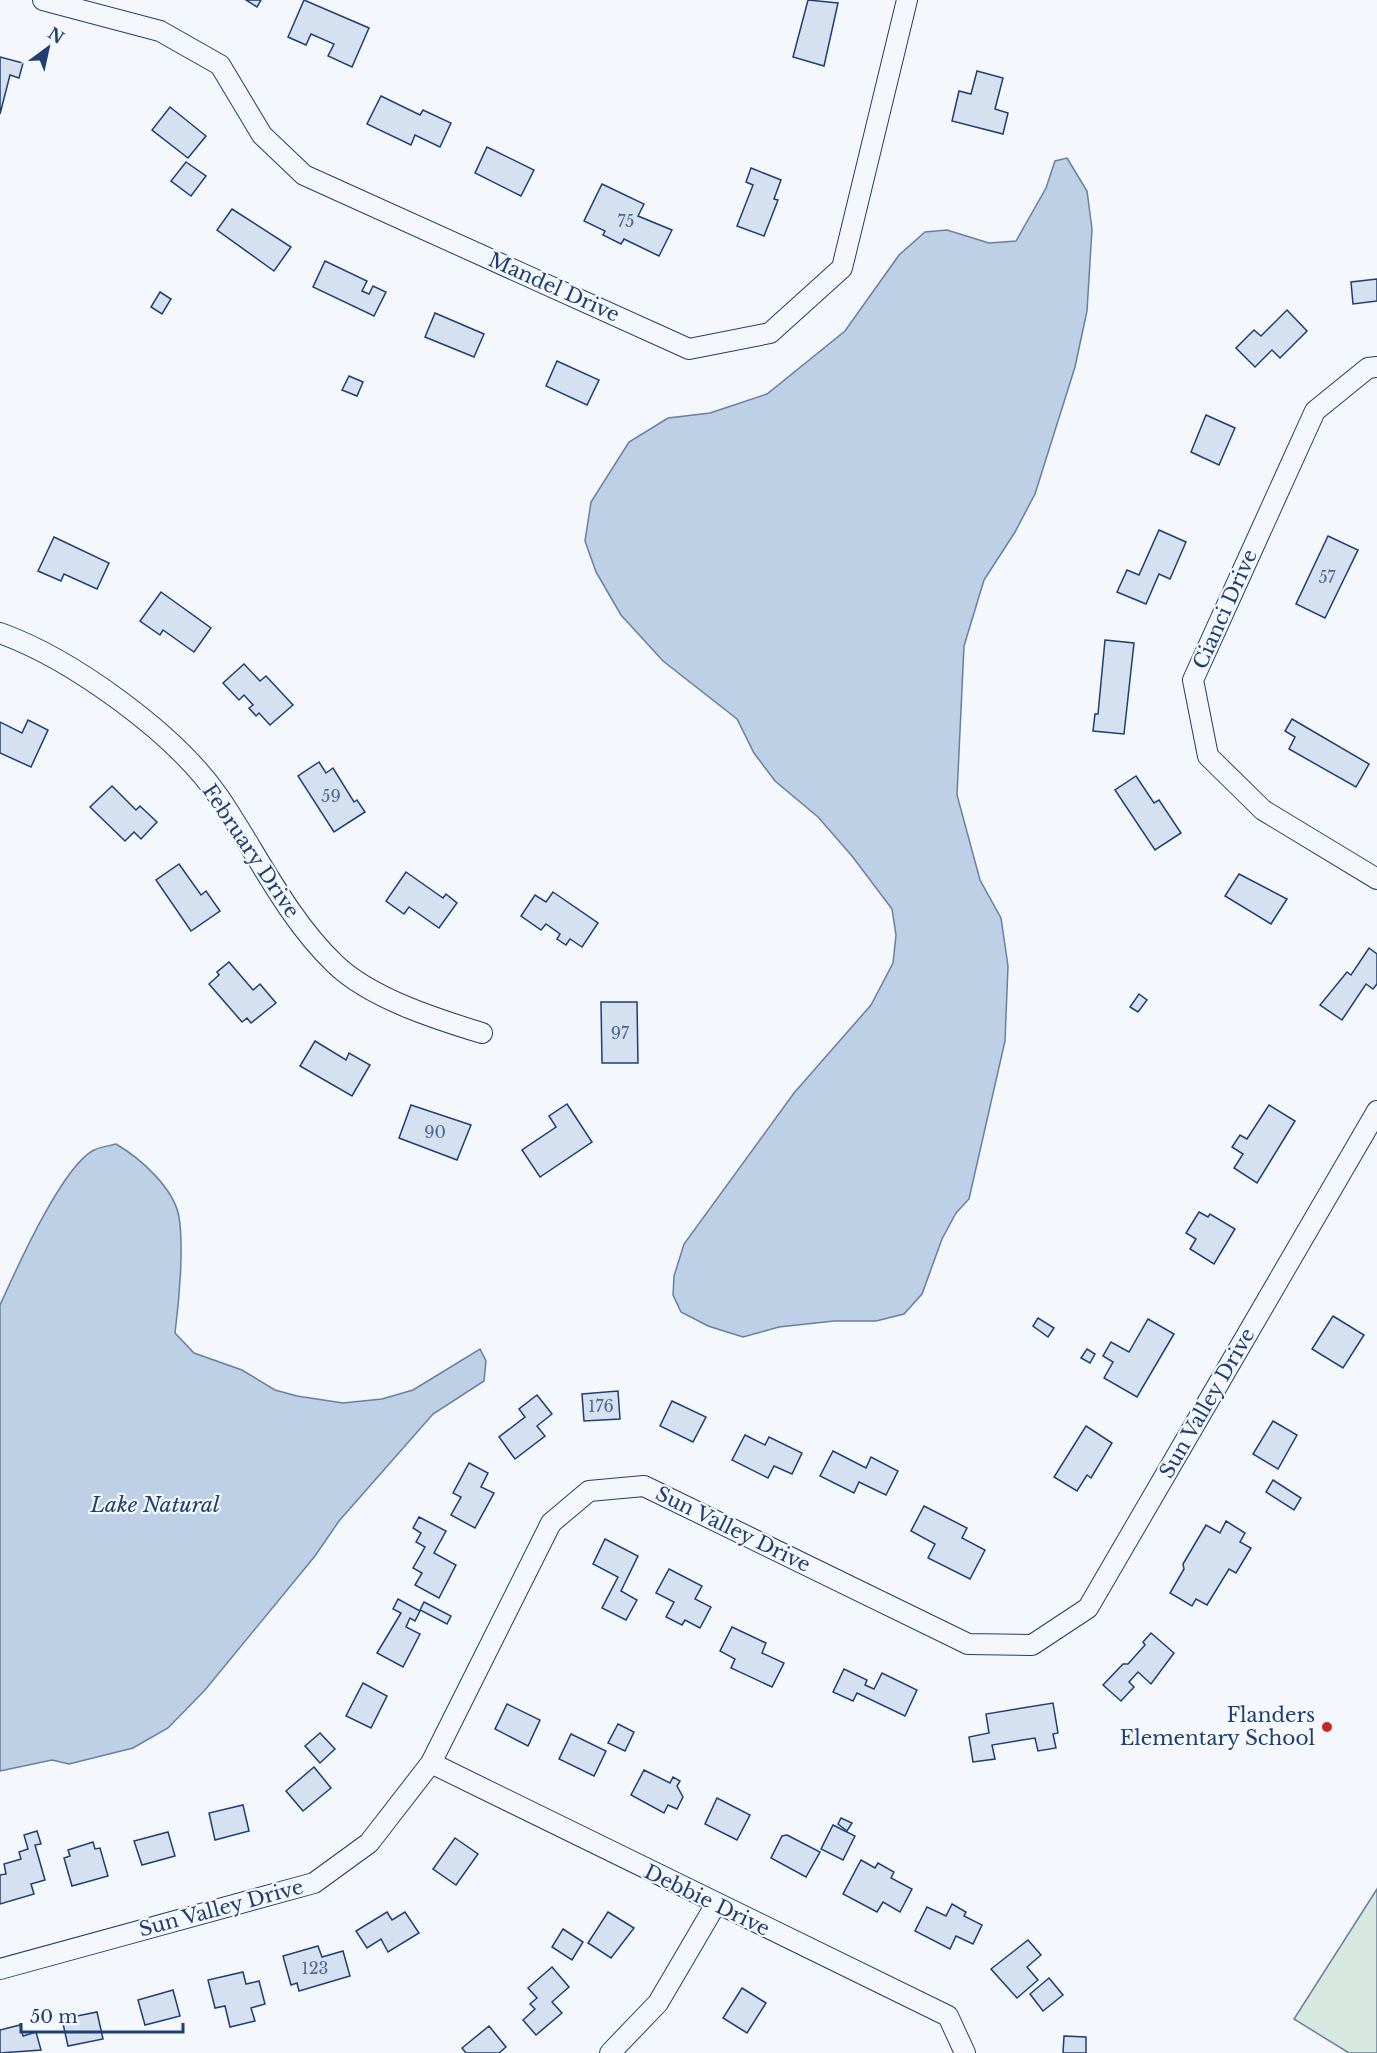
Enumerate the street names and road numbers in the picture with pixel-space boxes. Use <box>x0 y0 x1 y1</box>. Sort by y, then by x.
street label: Mandel Drive <box>485 247 623 327</box>
street label: Cianci Drive <box>1188 546 1262 672</box>
street label: February Drive <box>198 780 304 922</box>
street label: Sun Valley Drive <box>1154 1324 1260 1482</box>
street label: Sun Valley Drive <box>652 1481 814 1577</box>
street label: Debbie Drive <box>640 1859 774 1941</box>
street label: Sun Valley Drive <box>136 1875 306 1941</box>

